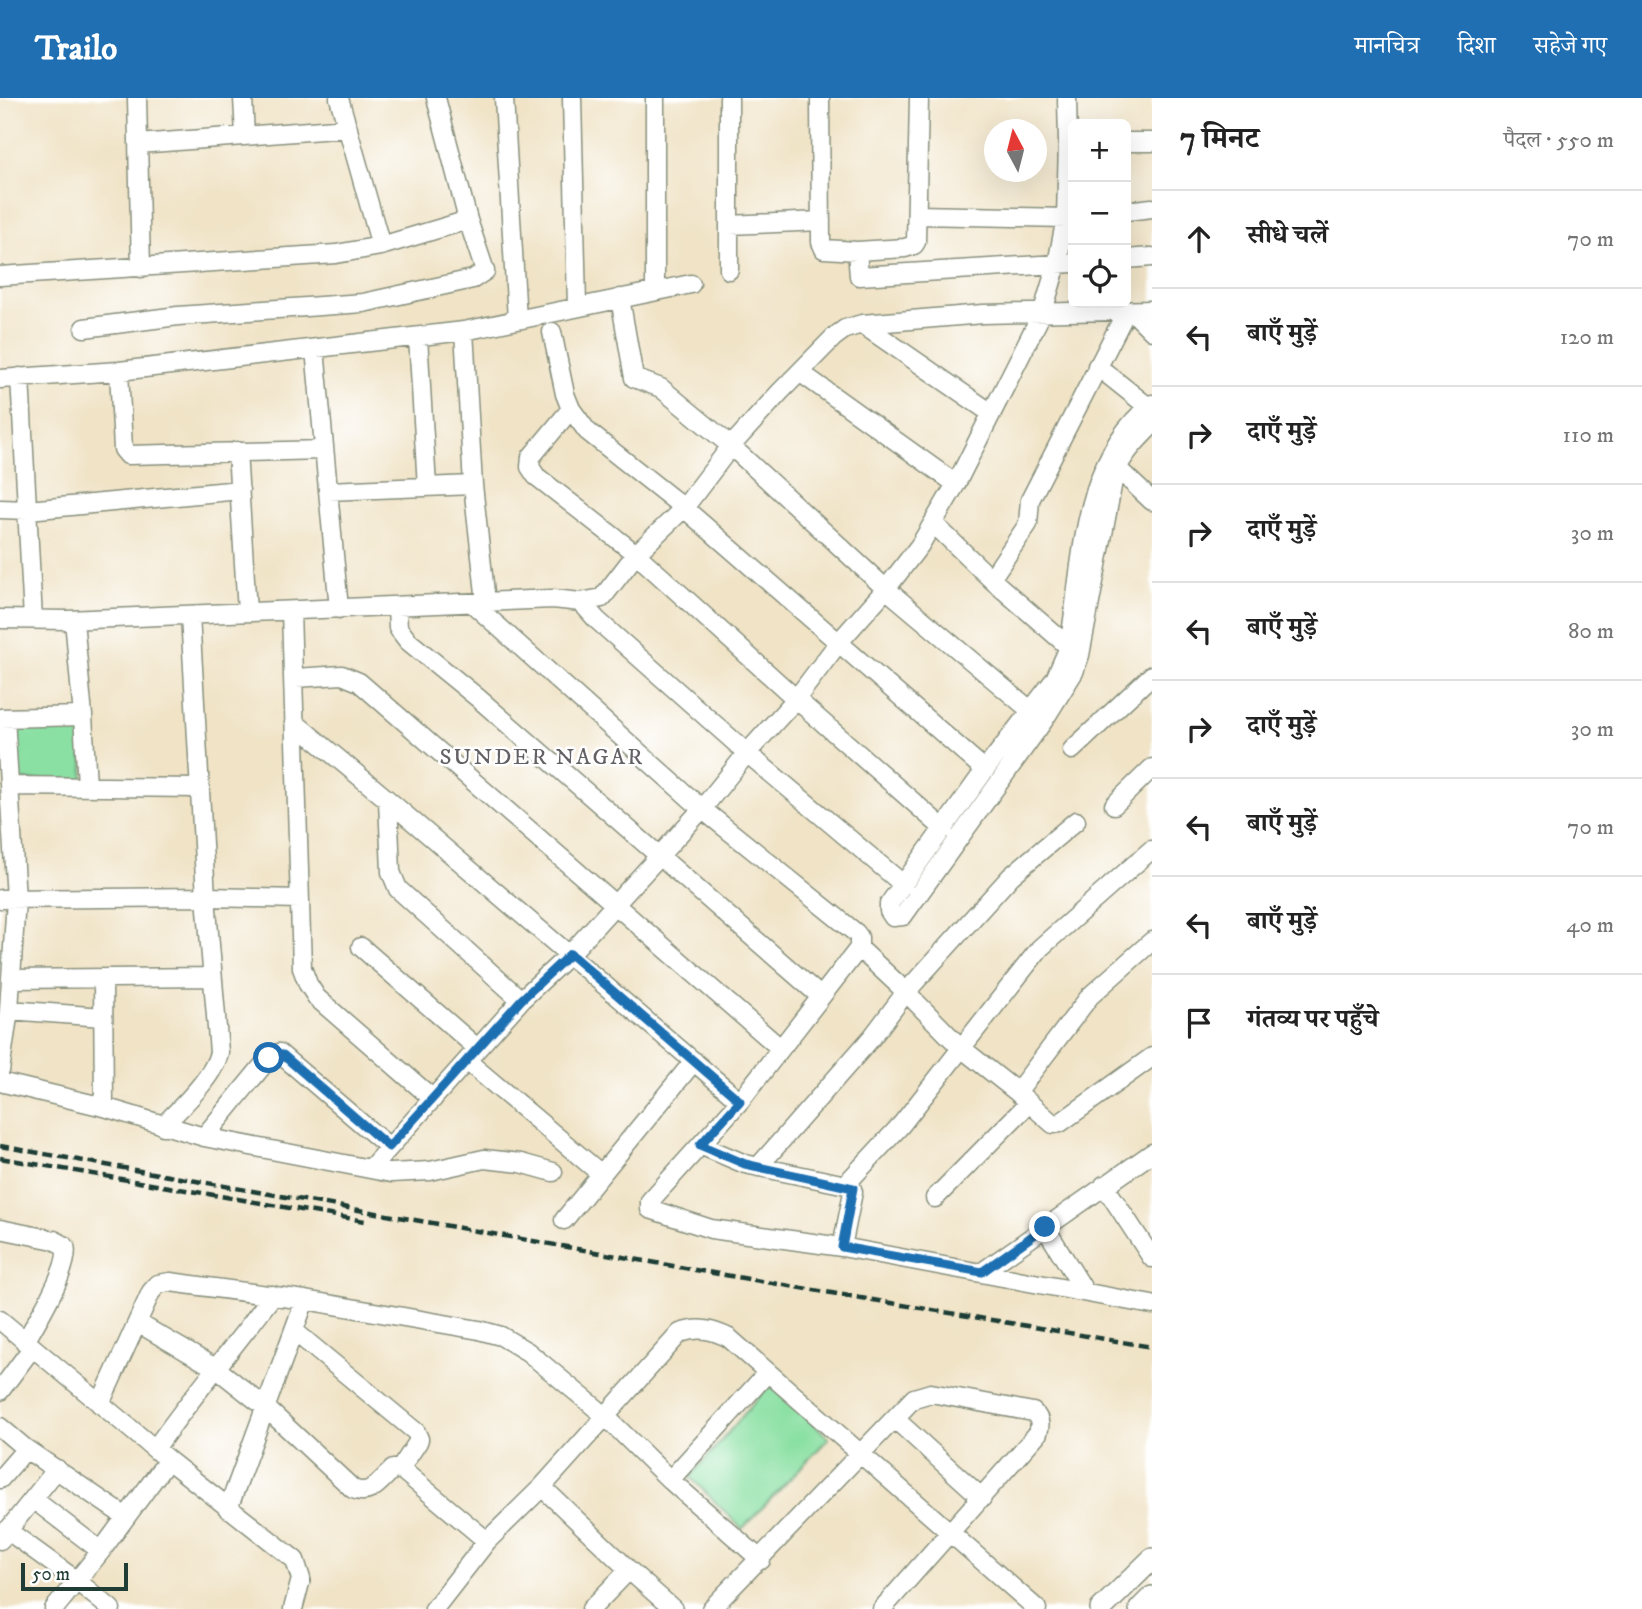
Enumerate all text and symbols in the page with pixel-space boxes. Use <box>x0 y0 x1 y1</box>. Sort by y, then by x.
text: Trailo <box>35 29 117 70</box>
text: मानचित्र <box>1354 31 1419 61</box>
text: दिशा <box>1457 31 1496 61</box>
text: सहेजे गए <box>1534 31 1607 61</box>
north arrow <box>984 119 1047 182</box>
map controls <box>1068 119 1131 308</box>
button: + <box>1068 119 1131 182</box>
text: 7 मिनट <box>1180 121 1259 158</box>
text: पैदल · 550 m <box>1504 126 1614 155</box>
button: − <box>1068 182 1131 245</box>
text: सीधे चलें <box>1247 219 1328 252</box>
icon: ahead <box>1180 220 1218 258</box>
text: 70 m <box>1567 225 1614 254</box>
button: locate <box>1068 245 1131 308</box>
text: बाएँ मुड़ें <box>1247 317 1317 350</box>
icon: left <box>1180 318 1218 356</box>
text: 120 m <box>1560 323 1614 352</box>
text: दाएँ मुड़ें <box>1247 415 1316 448</box>
icon: right <box>1180 416 1218 454</box>
text: 110 m <box>1563 421 1614 450</box>
text: दाएँ मुड़ें <box>1247 513 1316 546</box>
icon: right <box>1180 514 1218 552</box>
text: 30 m <box>1571 519 1614 548</box>
text: बाएँ मुड़ें <box>1247 611 1317 644</box>
icon: left <box>1180 612 1218 650</box>
text: 80 m <box>1568 617 1614 646</box>
text: दाएँ मुड़ें <box>1247 709 1316 742</box>
icon: right <box>1180 710 1218 748</box>
text: 30 m <box>1571 715 1614 744</box>
district label: SUNDER NAGAR <box>440 743 644 772</box>
text: बाएँ मुड़ें <box>1247 807 1317 840</box>
icon: left <box>1180 808 1218 846</box>
text: 70 m <box>1567 813 1614 842</box>
text: बाएँ मुड़ें <box>1247 905 1317 938</box>
icon: left <box>1180 906 1218 944</box>
text: 40 m <box>1566 911 1614 940</box>
text: गंतव्य पर पहुँचे <box>1247 1003 1378 1036</box>
icon: arrive <box>1180 1004 1218 1042</box>
route start <box>253 1042 284 1073</box>
route end <box>1029 1211 1060 1242</box>
scale bar <box>21 1560 128 1592</box>
text: 50 m <box>32 1563 70 1586</box>

